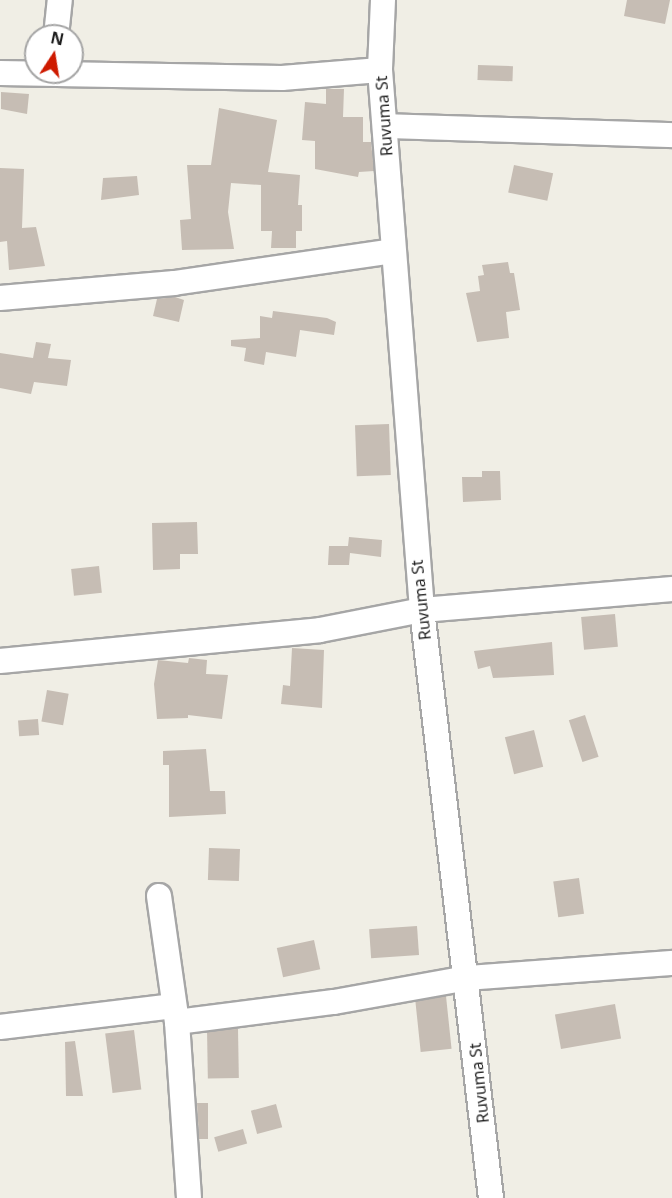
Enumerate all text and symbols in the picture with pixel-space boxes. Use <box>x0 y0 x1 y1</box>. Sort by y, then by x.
north arrow <box>24 24 84 84</box>
text: N <box>49 26 66 50</box>
street label: Ruvuma St <box>372 75 396 157</box>
street label: Ruvuma St <box>407 559 435 641</box>
street label: Ruvuma St <box>465 1042 493 1124</box>

